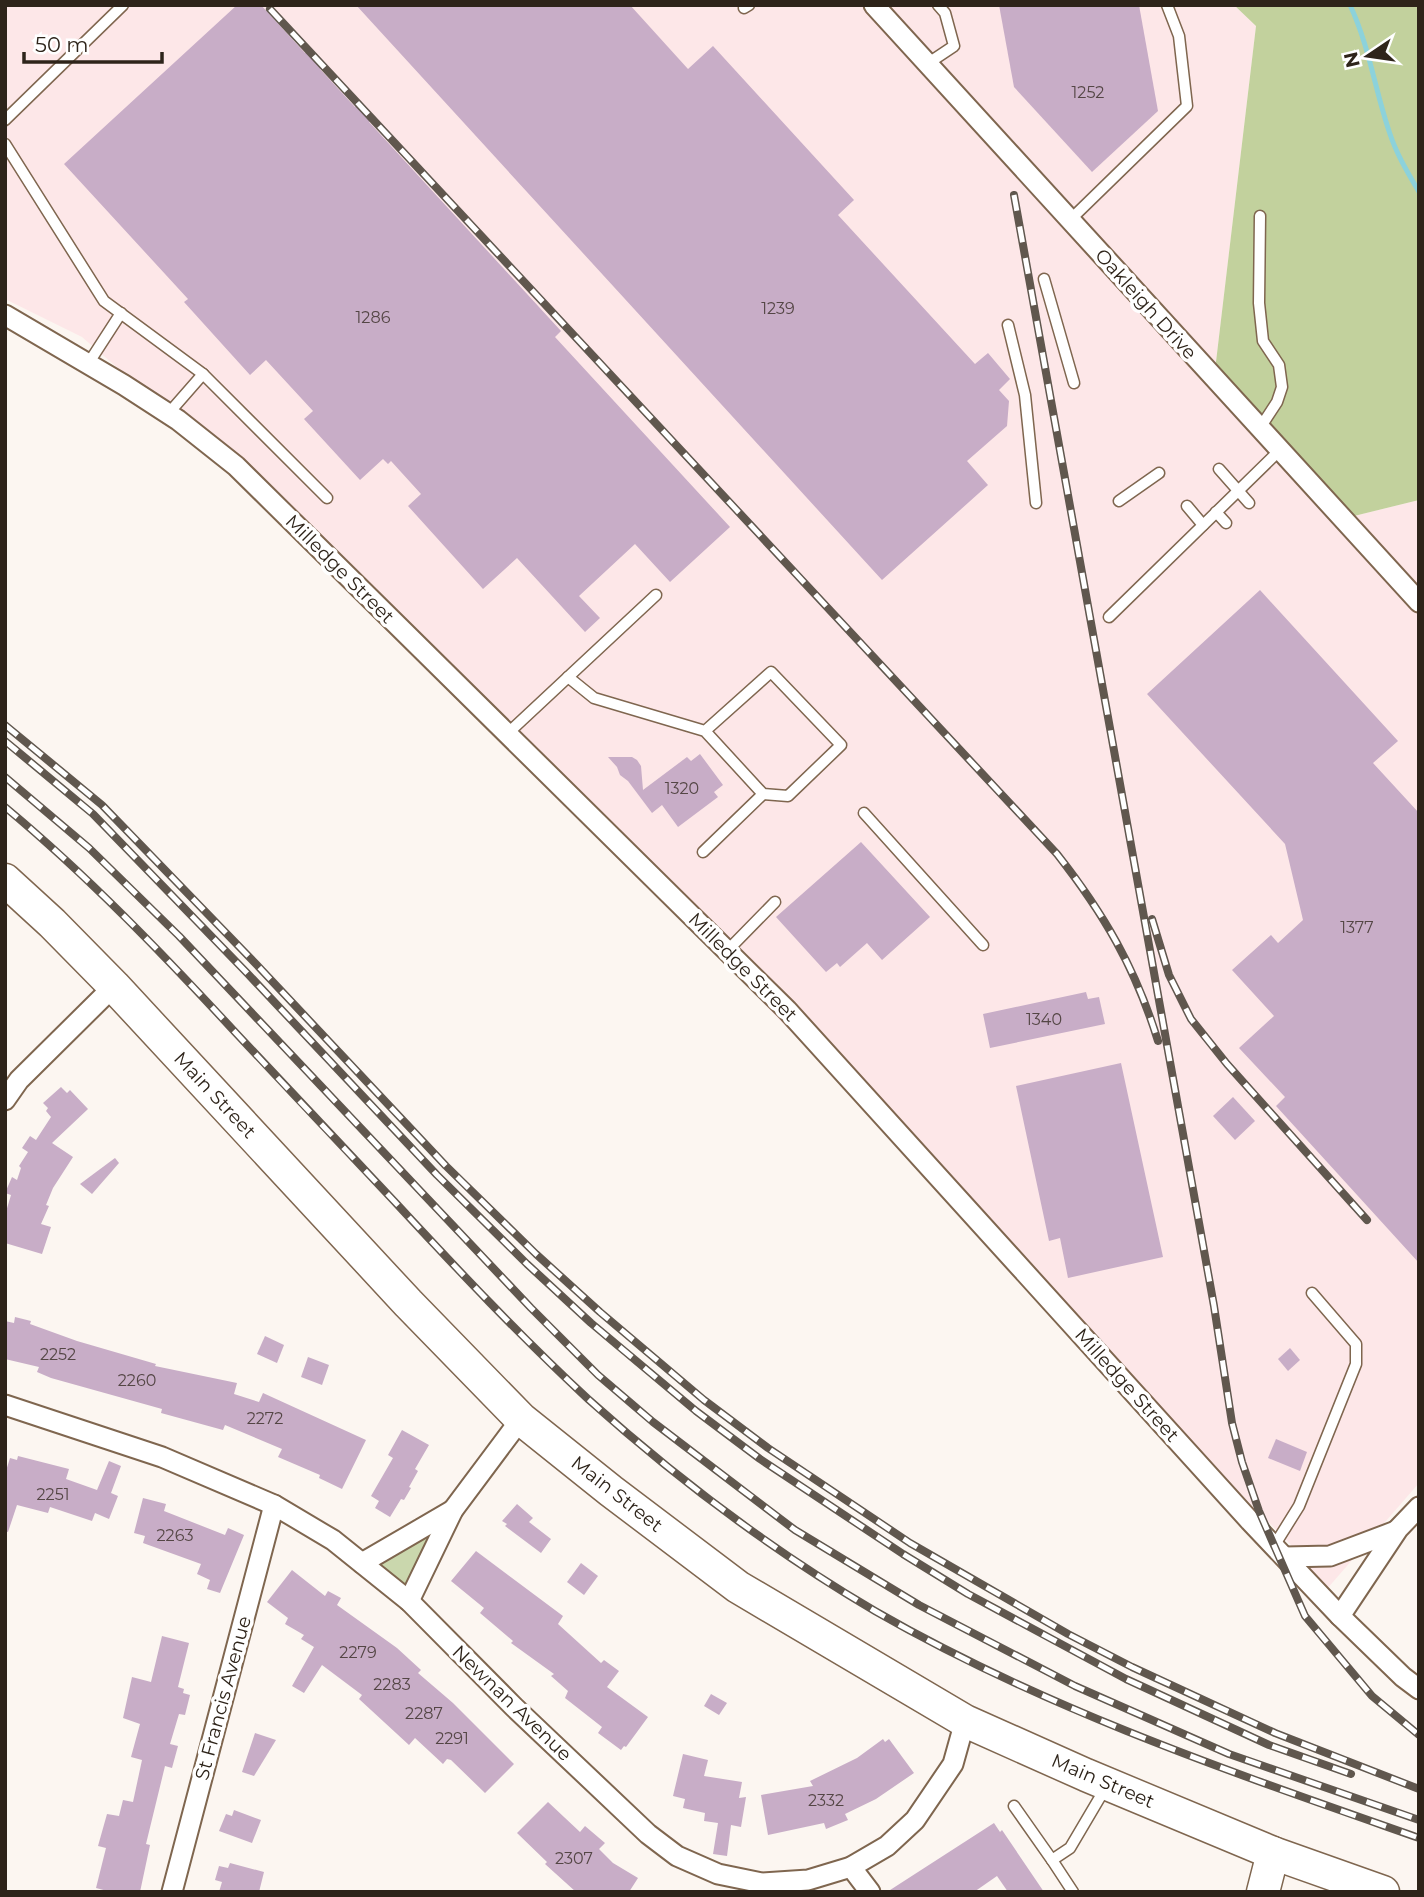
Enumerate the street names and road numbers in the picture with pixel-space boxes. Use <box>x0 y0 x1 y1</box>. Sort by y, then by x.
street label: Oakleigh Drive <box>1090 244 1202 364</box>
street label: Milledge Street <box>281 510 400 629</box>
street label: Milledge Street <box>684 908 803 1027</box>
street label: Main Street <box>169 1047 261 1143</box>
street label: Milledge Street <box>1070 1324 1184 1447</box>
street label: Main Street <box>567 1451 668 1537</box>
street label: St Francis Avenue <box>190 1614 256 1782</box>
street label: Newnan Avenue <box>448 1640 576 1766</box>
street label: Main Street <box>1048 1749 1158 1813</box>

